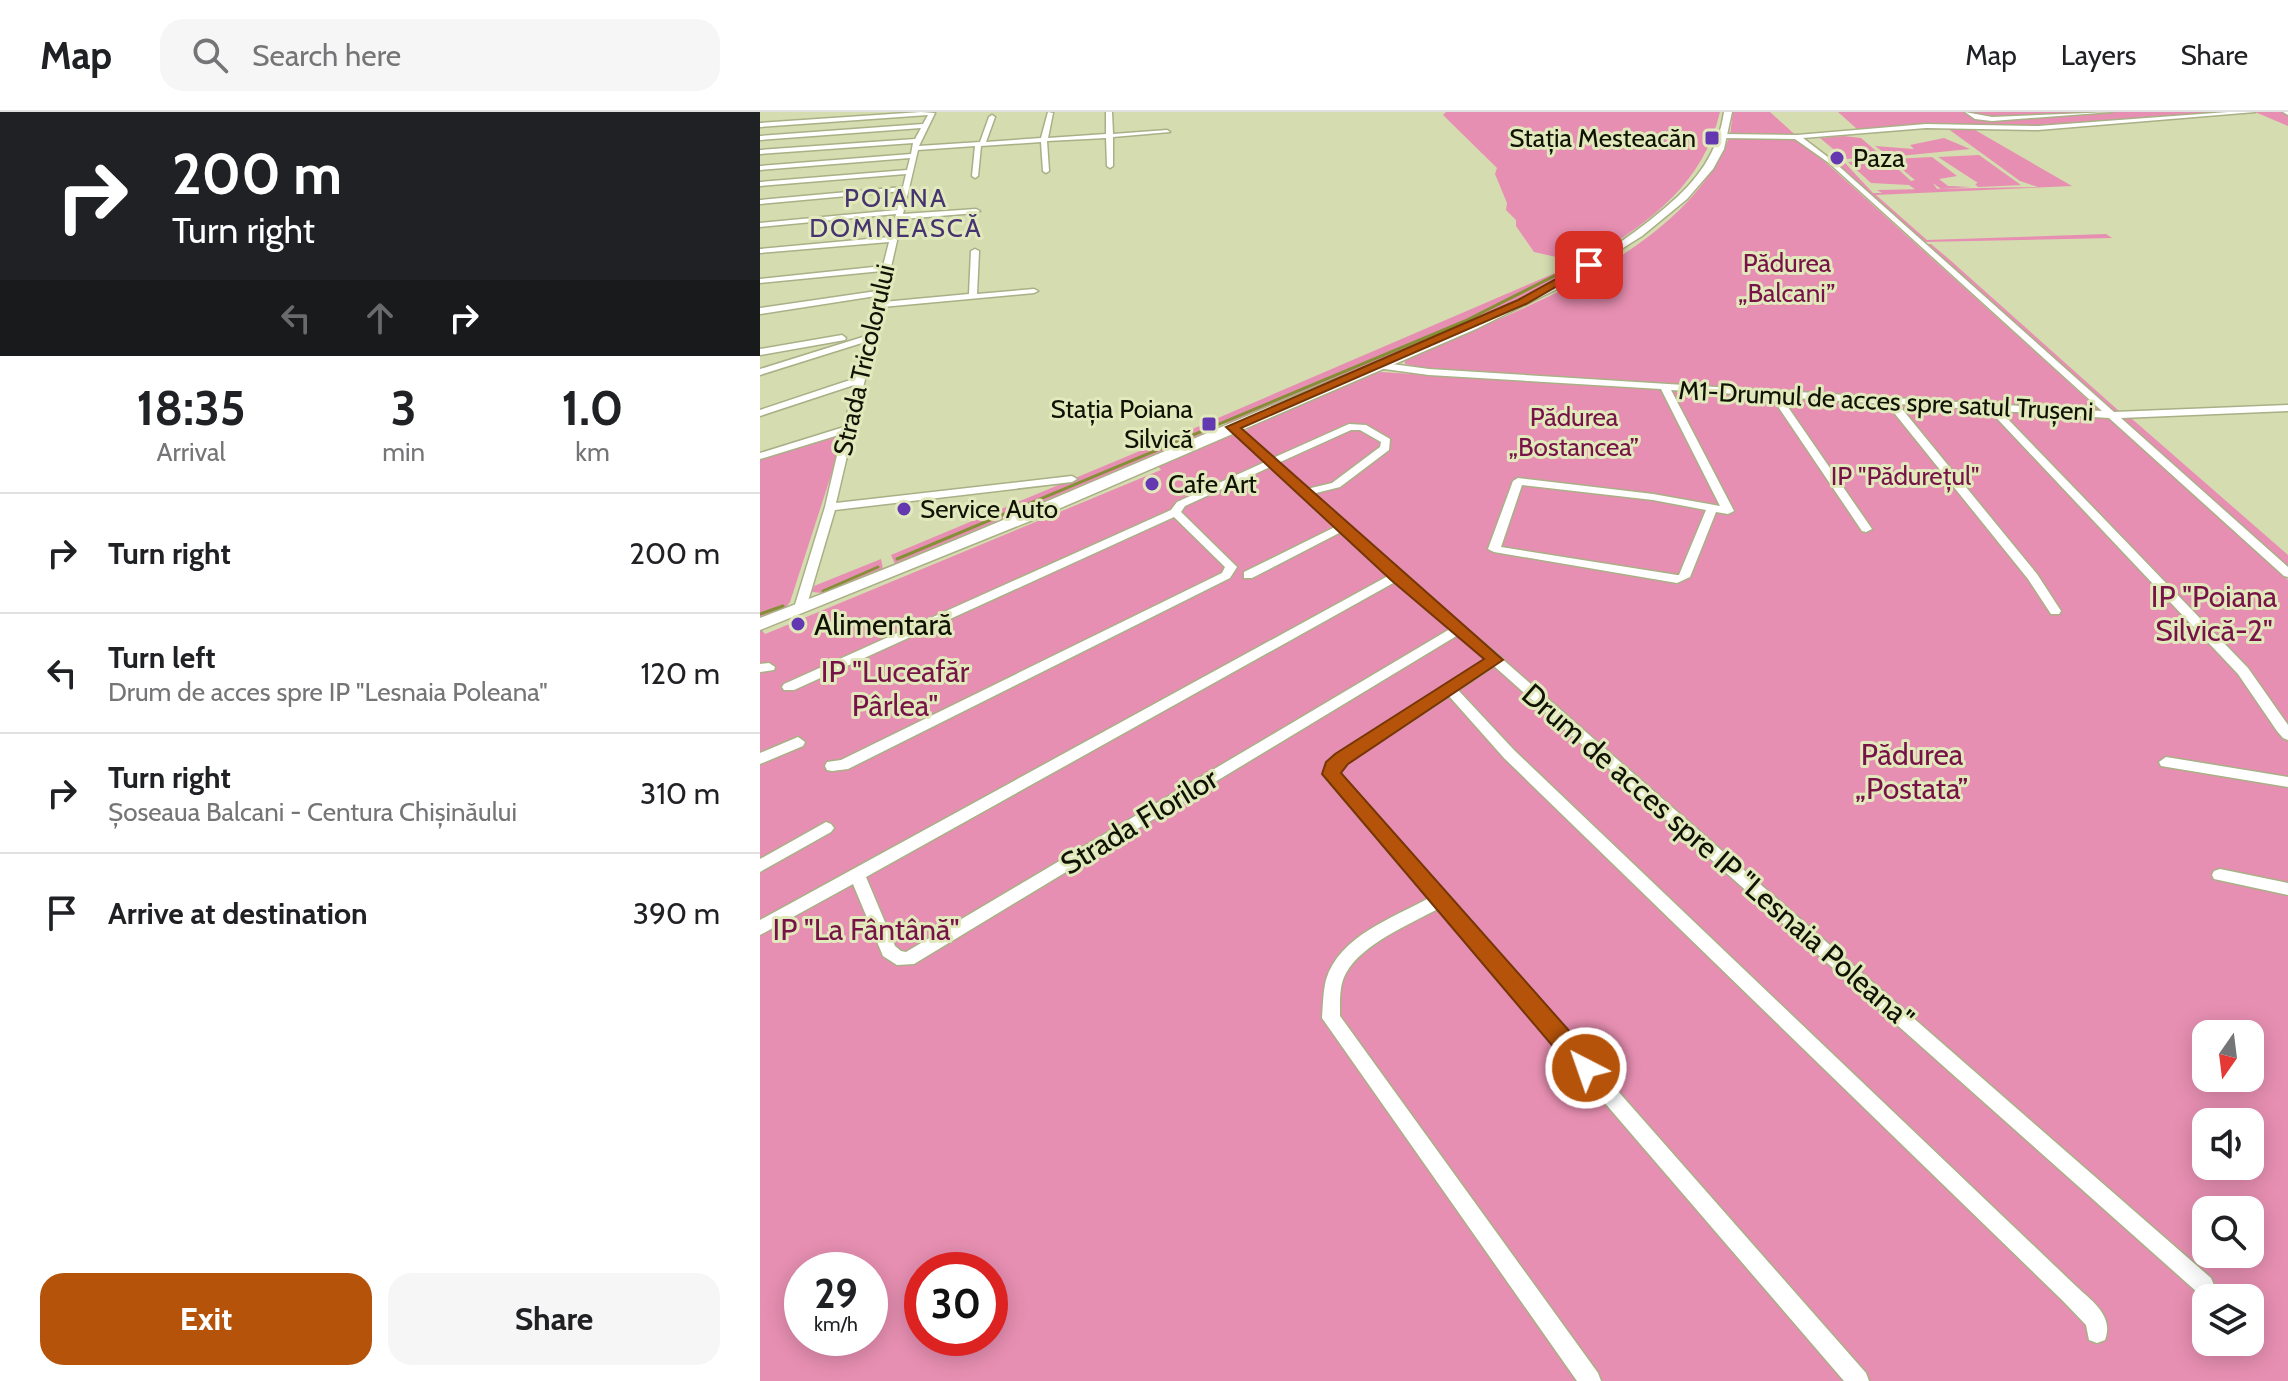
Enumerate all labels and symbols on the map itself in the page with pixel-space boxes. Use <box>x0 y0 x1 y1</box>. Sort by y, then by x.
place label: Stația Mesteacăn <box>1509 122 1696 155</box>
marker: Stația Mesteacăn <box>1703 129 1721 147</box>
place label: Paza <box>1853 142 1905 174</box>
marker: Paza <box>1828 149 1846 167</box>
district label: POIANA DOMNEASCĂ <box>809 182 983 244</box>
pin <box>1555 231 1623 299</box>
park label: Pădurea „Balcani” <box>1738 247 1836 309</box>
street label: Strada Tricolorului <box>826 261 902 459</box>
street label: M1-Drumul de acces spre satul Trușeni <box>1678 374 2094 429</box>
place label: Stația Poiana Silvică <box>1051 393 1194 455</box>
park label: Pădurea „Bostancea” <box>1509 401 1639 463</box>
marker: Stația Poiana Silvică <box>1200 415 1218 433</box>
park label: IP "Pădurețul" <box>1831 460 1979 493</box>
place label: Cafe Art <box>1168 468 1257 500</box>
marker: Cafe Art <box>1143 475 1161 493</box>
place label: Service Auto <box>920 493 1058 525</box>
marker: Service Auto <box>895 500 913 518</box>
park label: IP "Poiana Silvică-2" <box>2151 578 2278 649</box>
place label: Alimentară <box>814 606 953 643</box>
marker: Alimentară <box>789 615 807 633</box>
park label: IP "Luceafăr Pârlea" <box>821 653 970 724</box>
street label: Drum de acces spre IP "Lesnaia Poleana" <box>1514 676 1922 1036</box>
park label: Pădurea „Postata” <box>1855 736 1969 807</box>
street label: Strada Florilor <box>1054 759 1225 882</box>
park label: IP "La Fântână" <box>773 911 960 948</box>
north arrow <box>2192 1020 2264 1092</box>
position arrow <box>1544 1026 1628 1110</box>
speed limit sign: 30 <box>904 1252 1008 1356</box>

